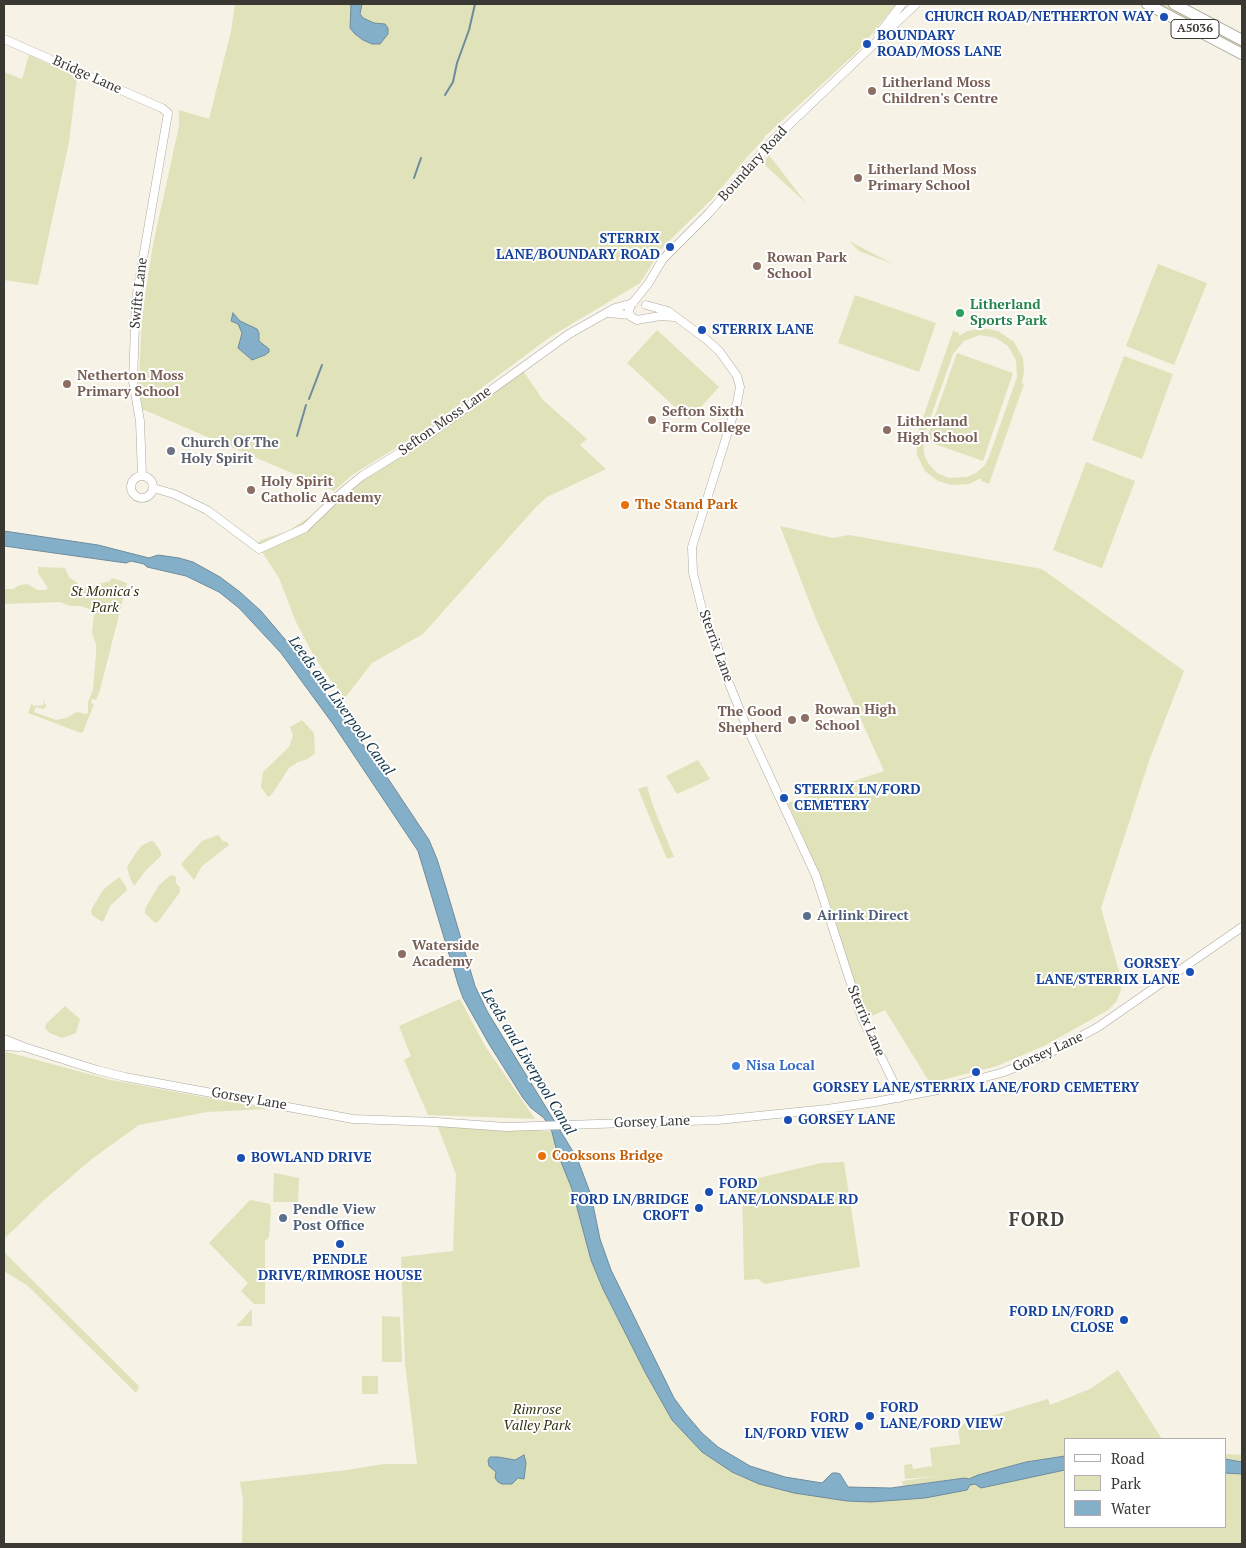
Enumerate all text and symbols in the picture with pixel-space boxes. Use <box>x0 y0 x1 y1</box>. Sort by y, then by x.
place label: CHURCH ROAD/NETHERTON WAY <box>925 9 1154 25</box>
marker: CHURCH ROAD/NETHERTON WAY <box>1158 11 1170 23</box>
road number: A5036 <box>1171 20 1219 38</box>
place label: BOUNDARY ROAD/MOSS LANE <box>877 28 1002 60</box>
marker: BOUNDARY ROAD/MOSS LANE <box>861 38 873 50</box>
street label: Bridge Lane <box>50 52 124 98</box>
place label: Litherland Moss Children's Centre <box>882 75 998 108</box>
marker: Litherland Moss Children's Centre <box>866 85 878 97</box>
street label: Boundary Road <box>715 123 791 205</box>
place label: Litherland Moss Primary School <box>868 162 977 194</box>
marker: Litherland Moss Primary School <box>852 172 864 184</box>
place label: STERRIX LANE/BOUNDARY ROAD <box>496 231 660 264</box>
marker: STERRIX LANE/BOUNDARY ROAD <box>664 241 676 253</box>
place label: Rowan Park School <box>767 250 847 282</box>
street label: Swifts Lane <box>127 257 151 329</box>
marker: Rowan Park School <box>751 260 763 272</box>
place label: Litherland Sports Park <box>970 297 1047 330</box>
marker: Litherland Sports Park <box>954 307 966 319</box>
place label: STERRIX LANE <box>712 322 814 338</box>
marker: STERRIX LANE <box>696 324 708 336</box>
place label: Netherton Moss Primary School <box>77 368 184 401</box>
marker: Netherton Moss Primary School <box>61 378 73 390</box>
street label: Sefton Moss Lane <box>395 383 495 459</box>
place label: Sefton Sixth Form College <box>662 404 750 437</box>
marker: Sefton Sixth Form College <box>646 414 658 426</box>
place label: Litherland High School <box>897 414 978 447</box>
marker: Litherland High School <box>881 424 893 436</box>
place label: Church Of The Holy Spirit <box>181 435 279 468</box>
marker: Church Of The Holy Spirit <box>165 445 177 457</box>
place label: Holy Spirit Catholic Academy <box>261 474 381 507</box>
marker: Holy Spirit Catholic Academy <box>245 484 257 496</box>
place label: The Stand Park <box>635 497 738 513</box>
marker: The Stand Park <box>619 499 631 511</box>
park label: St Monica's Park <box>71 584 139 616</box>
street label: Sterrix Lane <box>695 608 737 684</box>
water label: Leeds and Liverpool Canal <box>284 633 398 779</box>
place label: Rowan High School <box>815 702 896 734</box>
place label: The Good Shepherd <box>717 704 782 736</box>
marker: Rowan High School <box>799 712 811 724</box>
marker: The Good Shepherd <box>786 714 798 726</box>
place label: STERRIX LN/FORD CEMETERY <box>794 782 921 814</box>
marker: STERRIX LN/FORD CEMETERY <box>778 792 790 804</box>
place label: Airlink Direct <box>817 908 909 924</box>
marker: Airlink Direct <box>801 910 813 922</box>
place label: Waterside Academy <box>412 938 479 970</box>
marker: Waterside Academy <box>396 948 408 960</box>
place label: GORSEY LANE/STERRIX LANE <box>1036 956 1180 989</box>
marker: GORSEY LANE/STERRIX LANE <box>1184 966 1196 978</box>
street label: Sterrix Lane <box>844 983 888 1059</box>
water label: Leeds and Liverpool Canal <box>477 985 579 1139</box>
street label: Gorsey Lane <box>1010 1028 1086 1076</box>
place label: Nisa Local <box>746 1058 815 1074</box>
marker: Nisa Local <box>730 1060 742 1072</box>
marker: GORSEY LANE/STERRIX LANE/FORD CEMETERY <box>970 1066 982 1078</box>
place label: GORSEY LANE/STERRIX LANE/FORD CEMETERY <box>813 1080 1139 1096</box>
street label: Gorsey Lane <box>210 1084 288 1114</box>
street label: Gorsey Lane <box>614 1112 690 1132</box>
place label: GORSEY LANE <box>798 1112 895 1128</box>
marker: GORSEY LANE <box>782 1114 794 1126</box>
place label: Cooksons Bridge <box>552 1148 663 1164</box>
place label: BOWLAND DRIVE <box>251 1150 372 1166</box>
marker: Cooksons Bridge <box>536 1150 548 1162</box>
marker: BOWLAND DRIVE <box>235 1152 247 1164</box>
place label: FORD LANE/LONSDALE RD <box>719 1176 858 1208</box>
marker: FORD LANE/LONSDALE RD <box>703 1186 715 1198</box>
place label: FORD LN/BRIDGE CROFT <box>570 1192 689 1224</box>
place label: Pendle View Post Office <box>293 1202 376 1234</box>
marker: FORD LN/BRIDGE CROFT <box>693 1202 705 1214</box>
district label: FORD <box>1008 1210 1066 1232</box>
marker: Pendle View Post Office <box>277 1212 289 1224</box>
marker: PENDLE DRIVE/RIMROSE HOUSE <box>334 1238 346 1250</box>
place label: PENDLE DRIVE/RIMROSE HOUSE <box>258 1252 422 1284</box>
place label: FORD LN/FORD CLOSE <box>1009 1304 1114 1336</box>
marker: FORD LN/FORD CLOSE <box>1118 1314 1130 1326</box>
place label: FORD LANE/FORD VIEW <box>880 1400 1003 1432</box>
park label: Rimrose Valley Park <box>503 1402 571 1434</box>
place label: FORD LN/FORD VIEW <box>745 1410 849 1442</box>
marker: FORD LANE/FORD VIEW <box>864 1410 876 1422</box>
marker: FORD LN/FORD VIEW <box>853 1420 865 1432</box>
legend <box>1064 1438 1226 1528</box>
text: Road <box>1111 1448 1144 1468</box>
text: Park <box>1111 1473 1141 1493</box>
text: Water <box>1111 1498 1150 1518</box>

